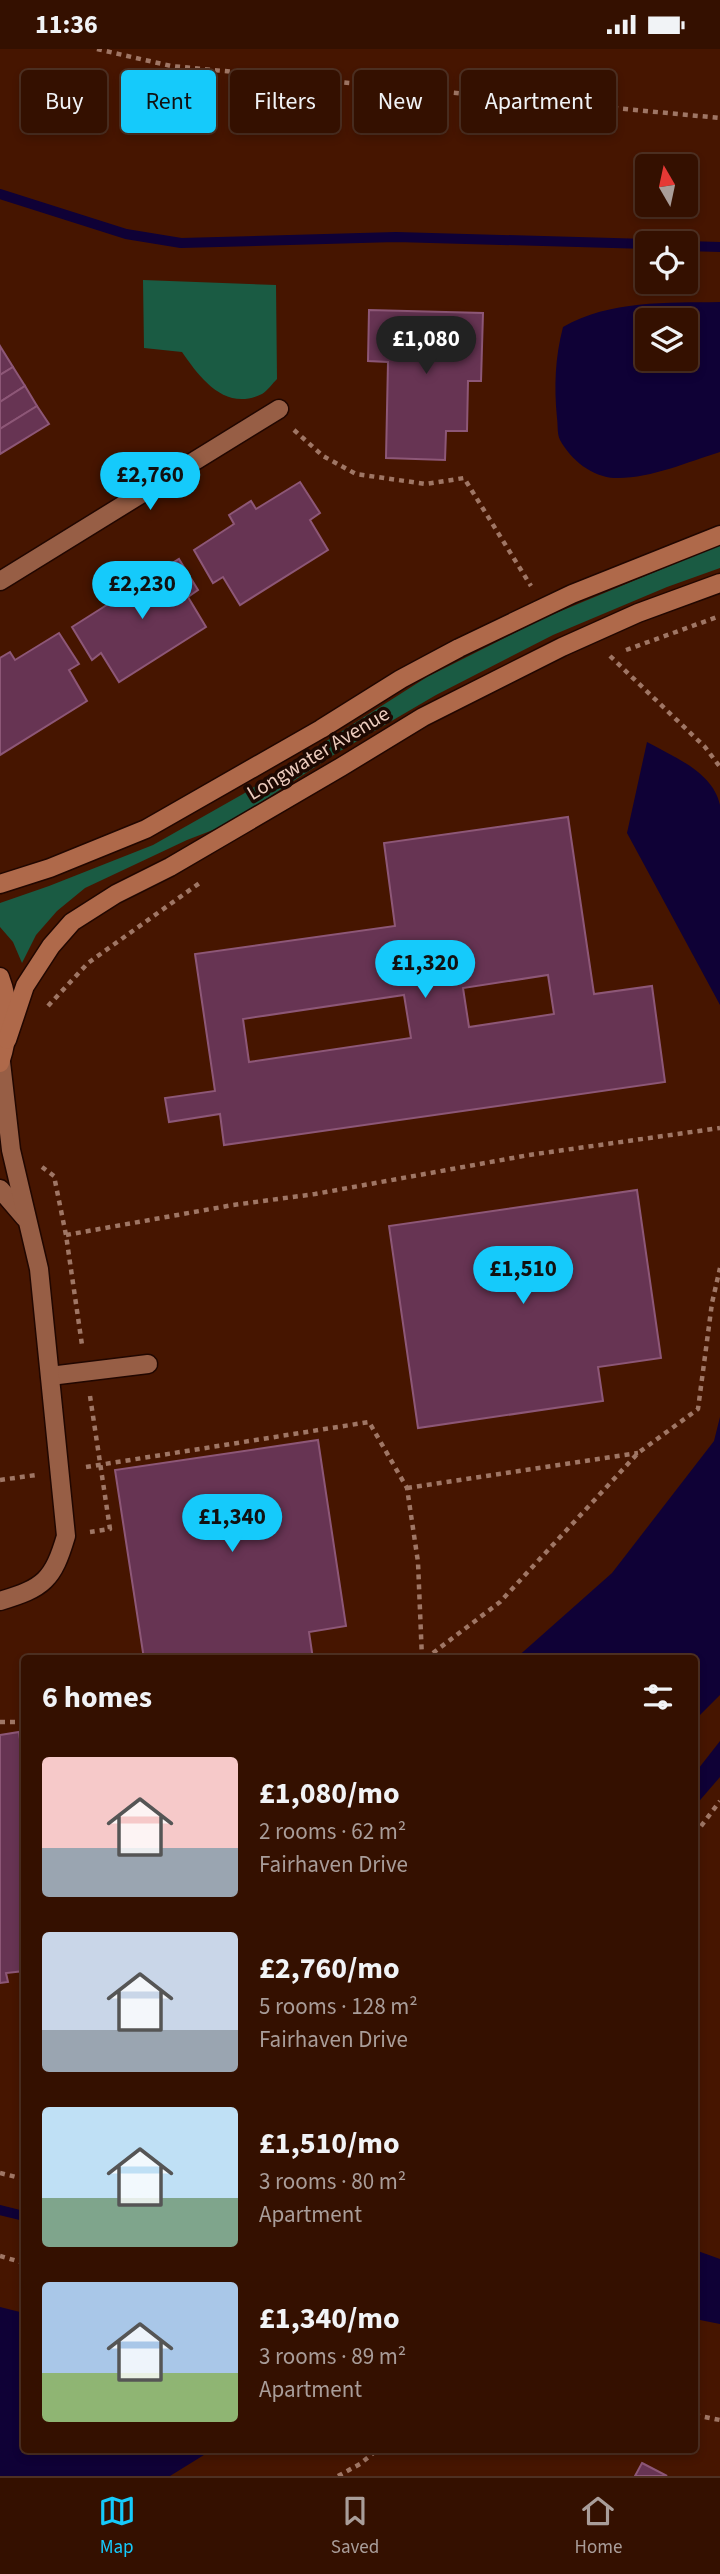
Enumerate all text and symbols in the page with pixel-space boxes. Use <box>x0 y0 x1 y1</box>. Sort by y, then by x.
text: 11:36 <box>35 6 98 43</box>
chip: Buy <box>21 70 107 133</box>
chip: Rent <box>121 70 216 133</box>
chip: Filters <box>230 70 340 133</box>
chip: New <box>354 70 447 133</box>
chip: Apartment <box>461 70 616 133</box>
north arrow <box>635 154 698 217</box>
map controls <box>635 154 698 371</box>
button: locate <box>635 231 698 294</box>
button: layers <box>635 308 698 371</box>
pin: £1,080 <box>369 317 483 376</box>
text: £1,080 <box>392 322 460 355</box>
pin: £2,760 <box>93 453 207 512</box>
text: £2,760 <box>116 458 184 491</box>
pin: £2,230 <box>85 561 199 621</box>
text: £2,230 <box>108 567 176 600</box>
street label: Longwater Avenue <box>241 698 395 808</box>
pin: £1,320 <box>368 941 482 1000</box>
text: £1,320 <box>391 946 459 979</box>
pin: £1,510 <box>466 1247 580 1306</box>
text: £1,510 <box>489 1252 557 1285</box>
pin: £1,340 <box>175 1495 289 1554</box>
text: £1,340 <box>198 1500 266 1533</box>
text: 6 homes <box>42 1676 152 1719</box>
icon: filters <box>639 1678 677 1716</box>
text: £1,080/mo <box>259 1772 400 1815</box>
icon: home <box>98 1785 182 1869</box>
text: 2 rooms · 62 m² <box>259 1815 406 1848</box>
text: Fairhaven Drive <box>259 1848 408 1881</box>
text: £2,760/mo <box>259 1947 400 1990</box>
icon: home <box>98 1960 182 2044</box>
text: 5 rooms · 128 m² <box>259 1990 418 2023</box>
text: Fairhaven Drive <box>259 2023 408 2056</box>
text: £1,510/mo <box>259 2122 400 2165</box>
icon: home <box>98 2135 182 2219</box>
text: 3 rooms · 80 m² <box>259 2165 406 2198</box>
text: Apartment <box>259 2198 362 2231</box>
text: £1,340/mo <box>259 2297 400 2340</box>
icon: home <box>98 2310 182 2394</box>
text: 3 rooms · 89 m² <box>259 2340 406 2373</box>
text: Apartment <box>259 2373 362 2406</box>
tab: Map <box>98 2492 136 2561</box>
tab: Saved <box>331 2492 379 2561</box>
tab: Home <box>575 2492 622 2561</box>

